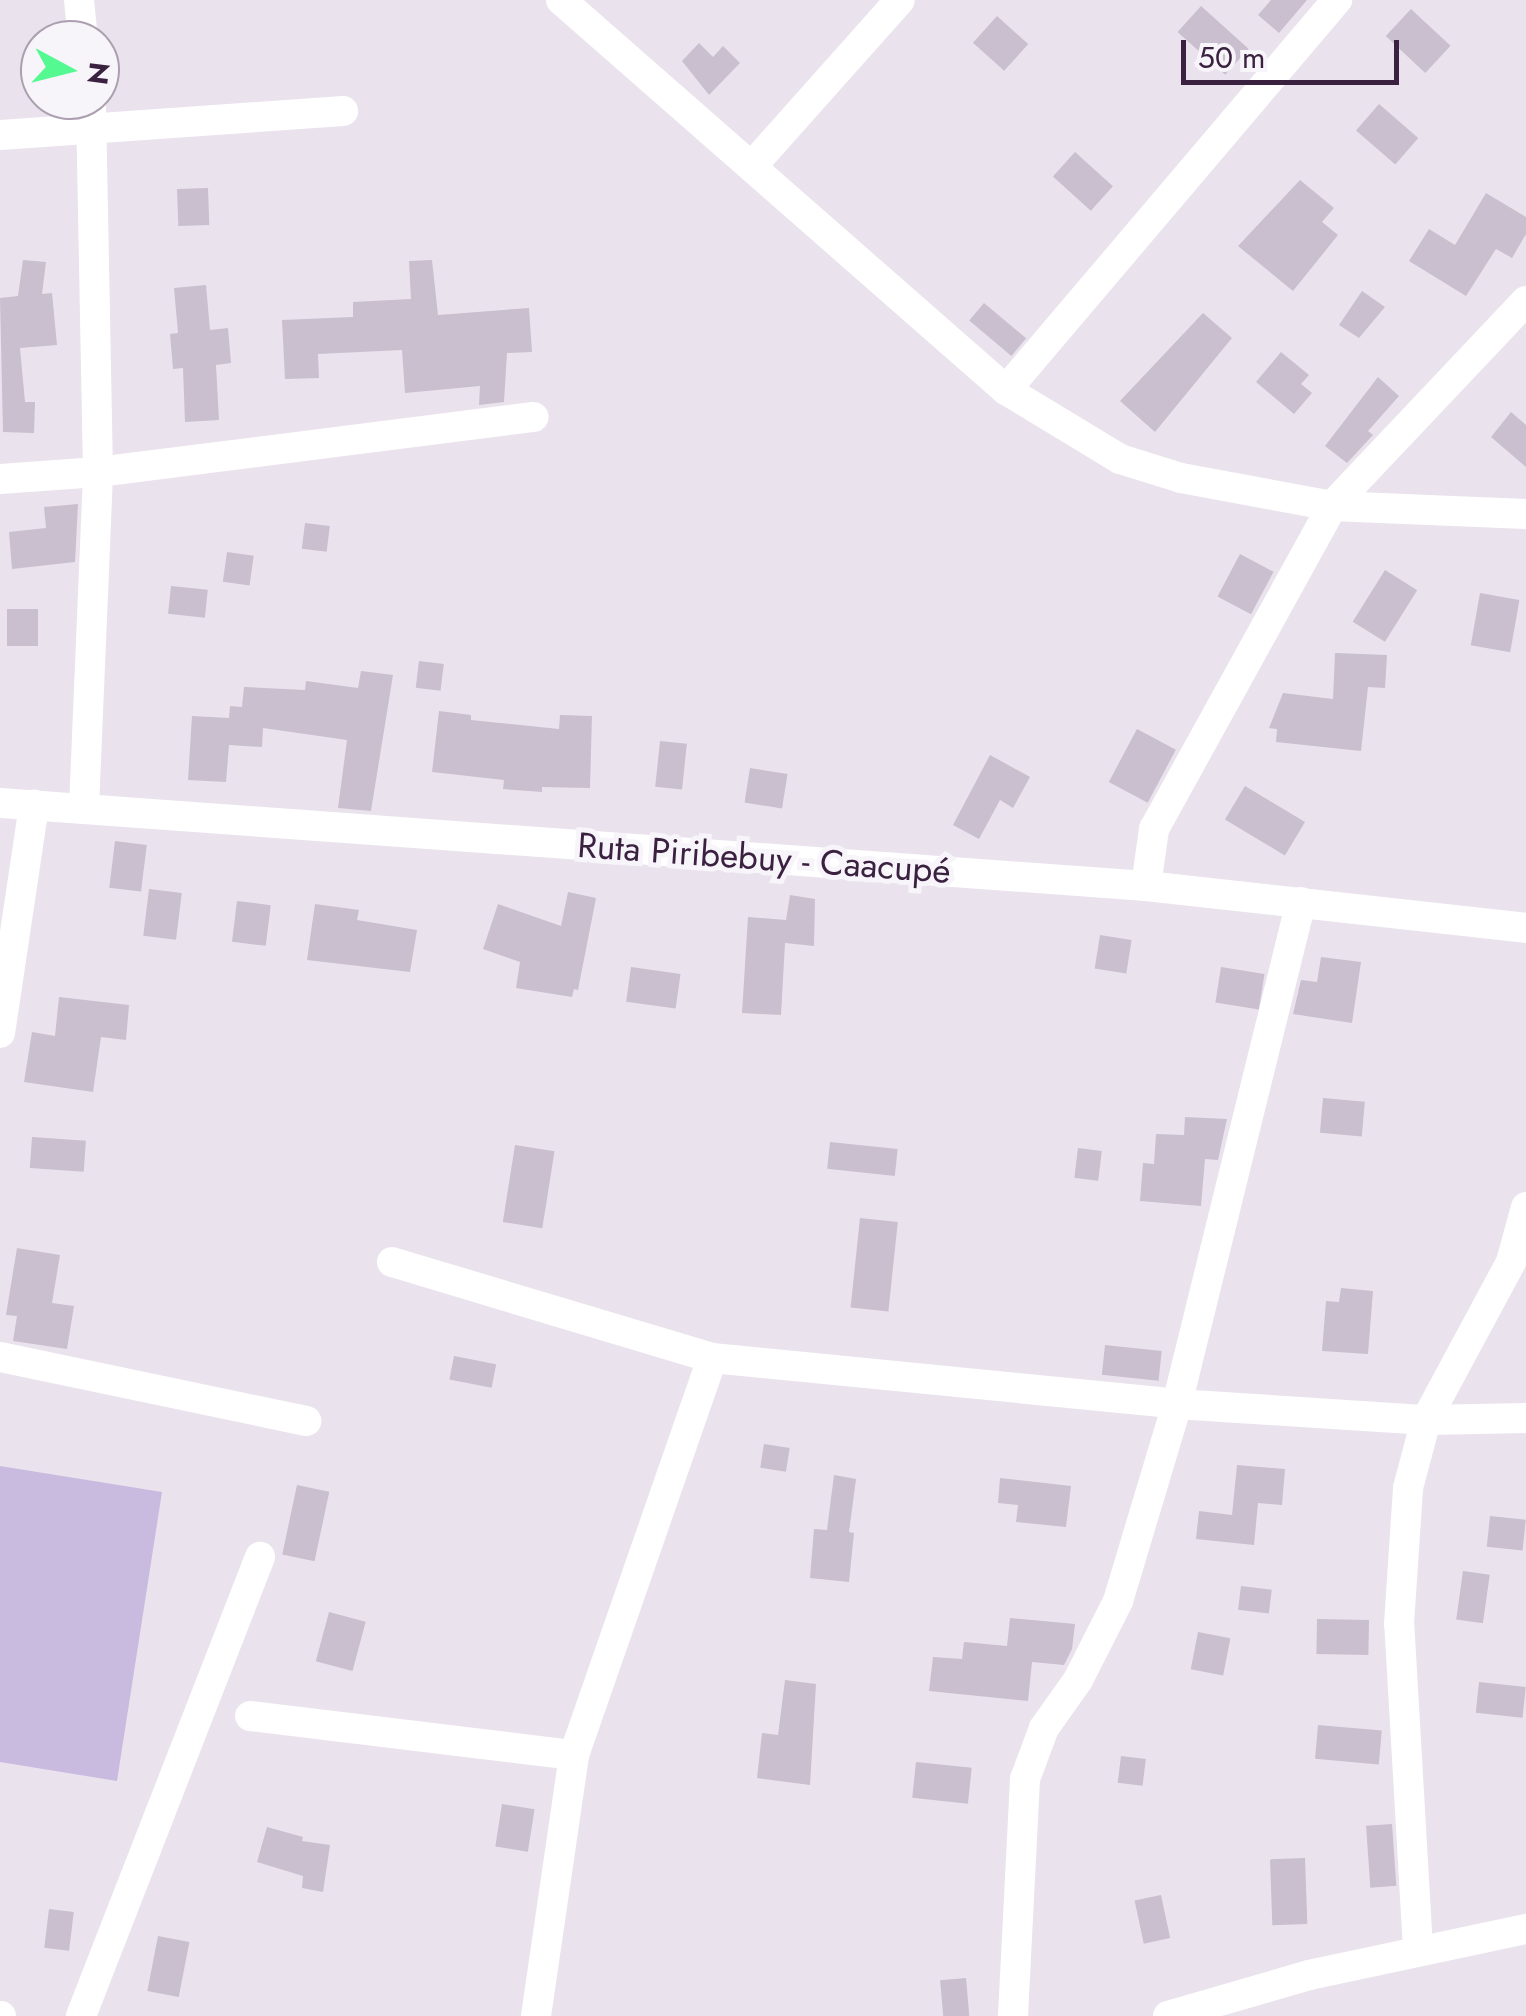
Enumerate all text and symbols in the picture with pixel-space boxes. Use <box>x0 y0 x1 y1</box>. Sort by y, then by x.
north arrow <box>20 20 120 120</box>
scale bar <box>1186 20 1404 82</box>
text: 50 m <box>1198 36 1265 79</box>
text: N <box>77 60 120 87</box>
street label: Ruta Piribebuy - Caacupé <box>576 824 952 892</box>

